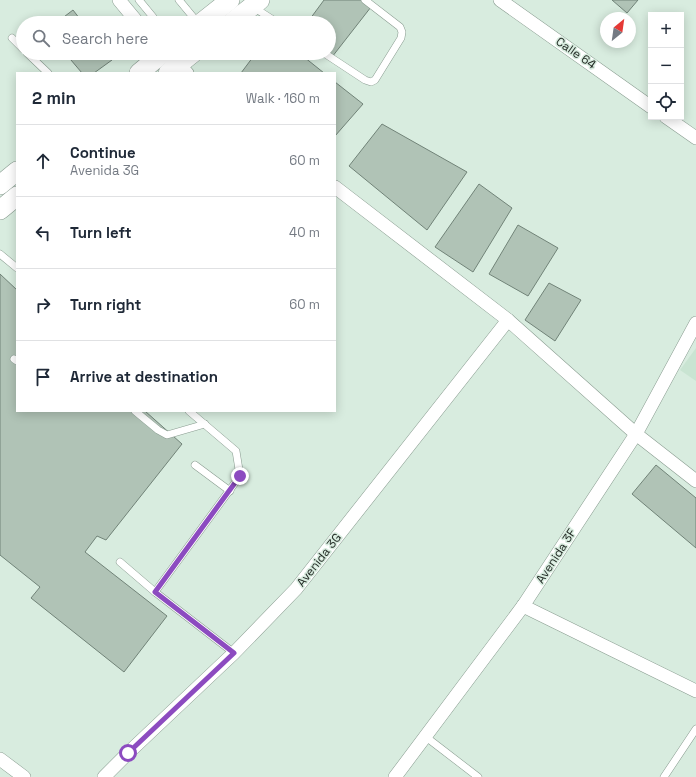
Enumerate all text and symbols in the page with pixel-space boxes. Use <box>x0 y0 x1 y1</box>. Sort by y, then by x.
north arrow <box>600 12 636 48</box>
map controls <box>648 12 684 120</box>
button: + <box>648 12 684 48</box>
search box <box>16 16 336 60</box>
icon: search <box>30 27 52 49</box>
text: Search here <box>62 29 148 48</box>
street label: Calle 64 <box>553 33 600 73</box>
button: − <box>648 48 684 84</box>
button: locate <box>648 84 684 120</box>
text: 2 min <box>32 87 76 109</box>
text: Walk · 160 m <box>246 90 320 107</box>
text: Continue <box>70 143 136 162</box>
icon: ahead <box>32 150 54 172</box>
text: 60 m <box>289 152 320 169</box>
text: Avenida 3G <box>70 162 139 179</box>
icon: left <box>32 222 54 244</box>
text: Turn left <box>70 223 132 242</box>
text: 40 m <box>289 224 320 241</box>
icon: right <box>32 294 54 316</box>
text: Turn right <box>70 295 141 314</box>
text: 60 m <box>289 296 320 313</box>
icon: arrive <box>32 366 54 388</box>
text: Arrive at destination <box>70 367 218 386</box>
route end <box>231 467 249 485</box>
street label: Avenida 3F <box>532 525 580 587</box>
street label: Avenida 3G <box>293 530 345 590</box>
route start <box>119 744 137 762</box>

